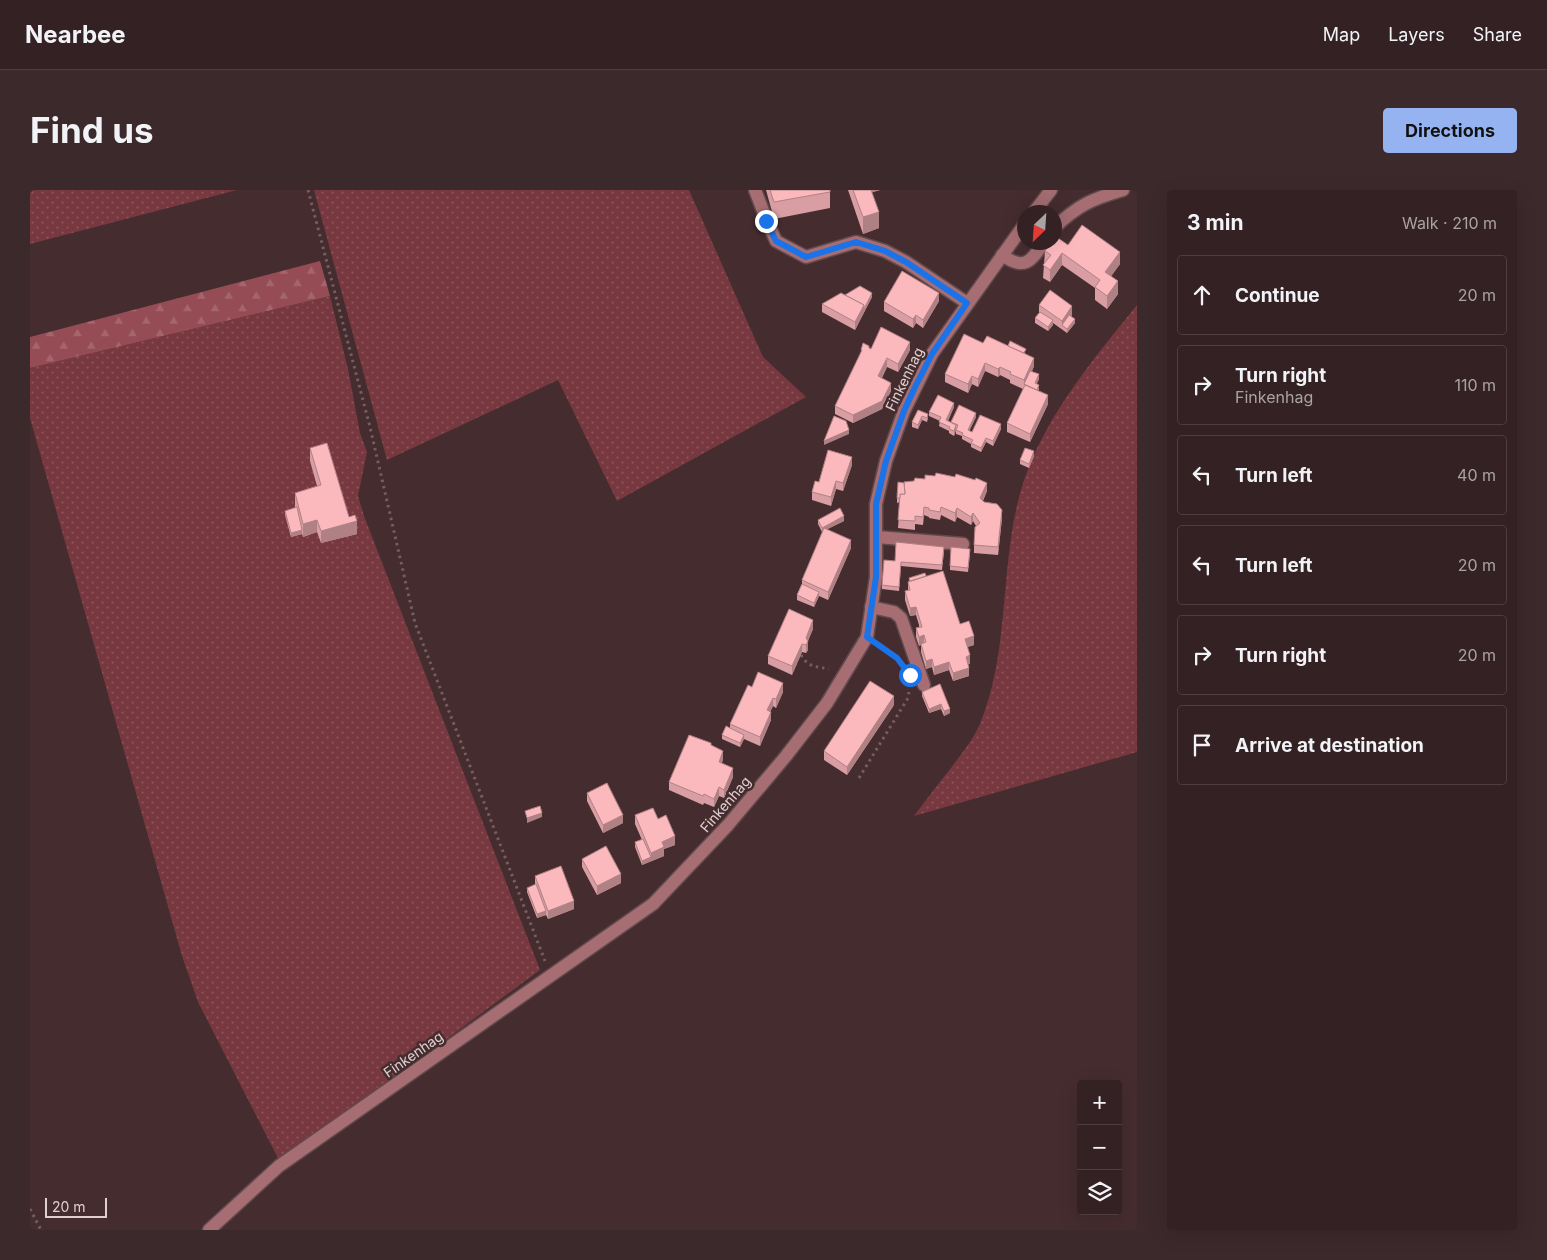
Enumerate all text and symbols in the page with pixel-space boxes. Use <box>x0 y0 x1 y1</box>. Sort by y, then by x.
text: Nearbee <box>25 20 126 49</box>
text: Map <box>1323 24 1360 45</box>
text: Layers <box>1388 24 1445 45</box>
text: Share <box>1473 24 1522 45</box>
button: Directions <box>1383 108 1517 153</box>
text: Find us <box>30 109 154 151</box>
north arrow <box>1017 205 1062 250</box>
route end <box>755 210 778 233</box>
text: 3 min <box>1187 210 1243 235</box>
text: Walk · 210 m <box>1402 213 1497 233</box>
icon: ahead <box>1188 281 1216 309</box>
text: Continue <box>1235 284 1320 307</box>
text: 20 m <box>1458 285 1496 305</box>
street label: Finkenhag <box>881 345 927 413</box>
text: Turn right <box>1235 364 1326 387</box>
icon: right <box>1188 371 1216 399</box>
text: 110 m <box>1454 375 1496 395</box>
text: Finkenhag <box>1235 387 1313 407</box>
icon: left <box>1188 461 1216 489</box>
text: Turn left <box>1235 464 1313 487</box>
text: 40 m <box>1457 465 1496 485</box>
icon: left <box>1188 551 1216 579</box>
text: Turn left <box>1235 554 1313 577</box>
text: 20 m <box>1458 555 1496 575</box>
icon: right <box>1188 641 1216 669</box>
text: Turn right <box>1235 644 1326 667</box>
text: 20 m <box>1458 645 1496 665</box>
route start <box>899 664 922 687</box>
icon: arrive <box>1188 731 1216 759</box>
text: Arrive at destination <box>1235 734 1424 757</box>
street label: Finkenhag <box>696 773 754 835</box>
street label: Finkenhag <box>380 1027 446 1081</box>
map controls <box>1077 1080 1122 1215</box>
button: + <box>1077 1080 1122 1125</box>
button: − <box>1077 1125 1122 1170</box>
button: layers <box>1077 1170 1122 1215</box>
scale bar <box>45 1195 108 1218</box>
text: 20 m <box>52 1198 86 1215</box>

